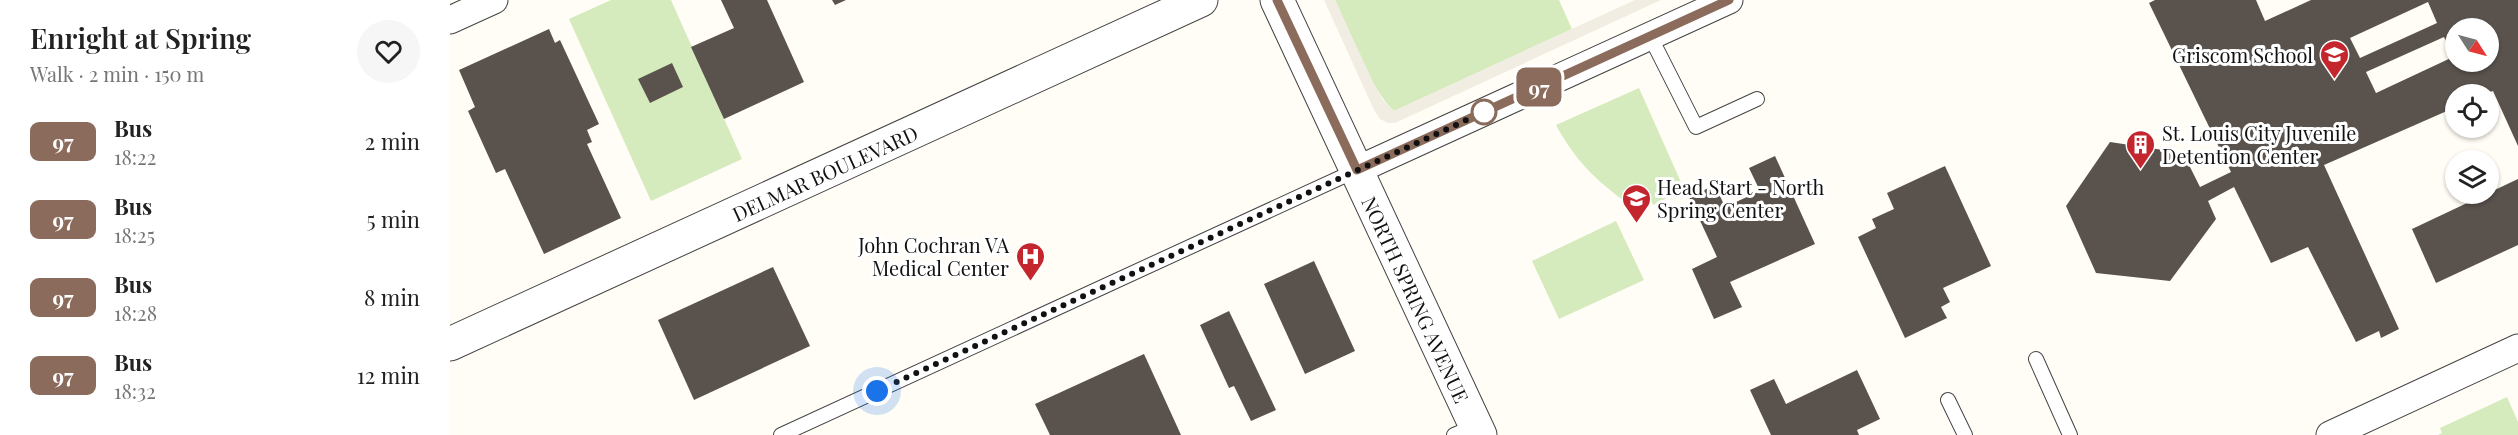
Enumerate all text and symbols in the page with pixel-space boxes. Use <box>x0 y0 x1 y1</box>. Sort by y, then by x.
north arrow <box>2445 18 2499 72</box>
map controls <box>2445 18 2499 204</box>
text: Enright at Spring <box>30 19 251 56</box>
button: heart <box>357 20 420 83</box>
school or university icon: Griscom School <box>2318 38 2350 80</box>
place label: Griscom School <box>2172 41 2313 68</box>
text: Walk · 2 min · 150 m <box>30 60 204 87</box>
line badge: 97 <box>1512 68 1566 106</box>
text: 97 <box>1528 73 1550 101</box>
button: locate <box>2445 84 2499 138</box>
unlabelled marker <box>1471 99 1497 125</box>
text: Bus <box>114 113 152 143</box>
street label: DELMAR BOULEVARD <box>727 118 922 227</box>
place label: St. Louis City Juvenile Detention Center <box>2162 119 2356 169</box>
text: 2 min <box>365 126 420 156</box>
text: 97 <box>52 127 74 155</box>
building icon: St. Louis City Juvenile Detention Center <box>2125 128 2157 170</box>
text: 18:22 <box>114 143 156 170</box>
button: layers <box>2445 150 2499 204</box>
place label: Head Start - North Spring Center <box>1657 173 1825 223</box>
school or university icon: Head Start - North Spring Center <box>1620 182 1652 224</box>
text: Bus <box>114 191 152 221</box>
street label: NORTH SPRING AVENUE <box>1357 191 1476 407</box>
text: 5 min <box>367 204 420 234</box>
text: 97 <box>52 205 74 233</box>
text: 18:25 <box>114 221 155 248</box>
place label: John Cochran VA Medical Center <box>857 231 1009 281</box>
hospital icon: John Cochran VA Medical Center <box>1014 240 1046 282</box>
text: Bus <box>114 269 152 299</box>
text: 8 min <box>364 282 420 312</box>
text: 97 <box>52 283 74 311</box>
text: 18:28 <box>114 299 157 326</box>
text: Bus <box>114 347 152 377</box>
text: 12 min <box>357 360 420 390</box>
text: 97 <box>52 361 74 389</box>
your location <box>862 376 892 406</box>
text: 18:32 <box>114 377 156 404</box>

